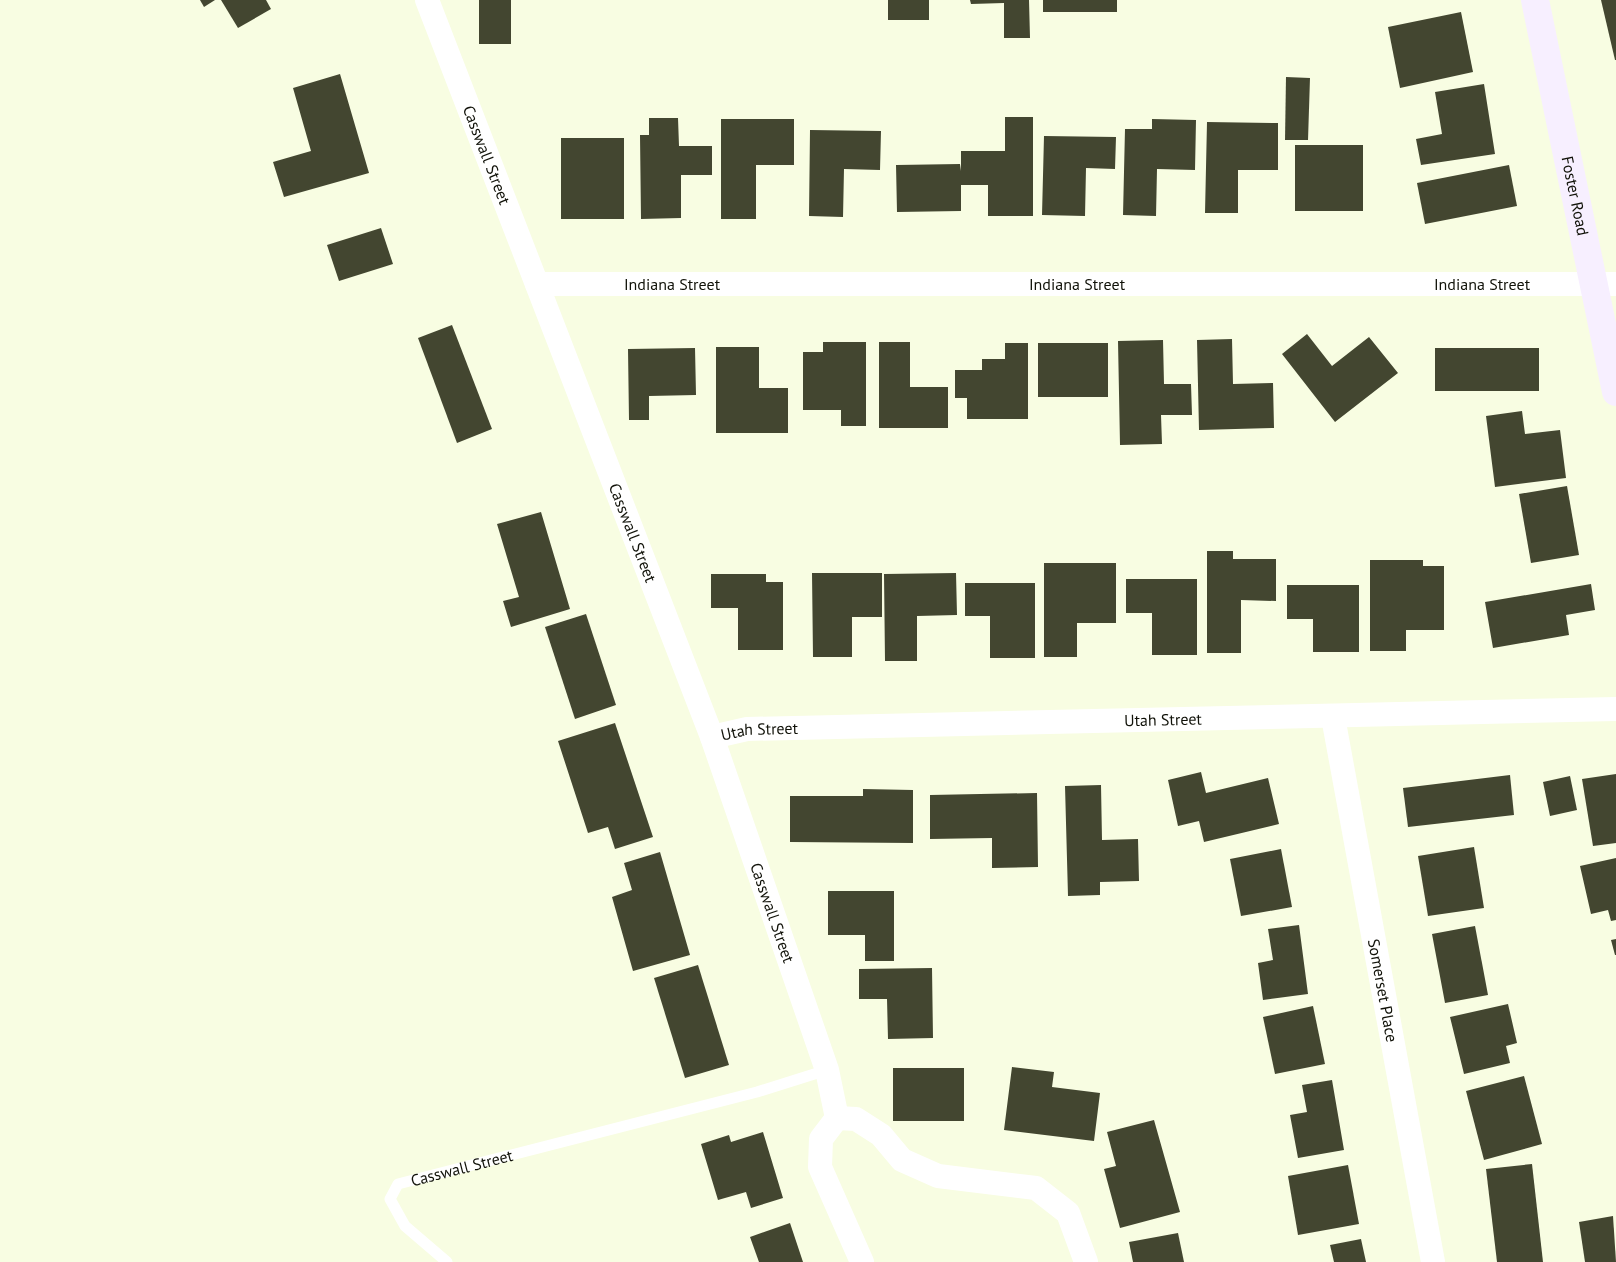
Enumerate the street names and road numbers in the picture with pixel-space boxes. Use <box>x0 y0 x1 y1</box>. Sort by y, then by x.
street label: Casswall Street <box>459 102 515 208</box>
street label: Foster Road <box>1558 154 1593 237</box>
street label: Indiana Street <box>624 274 721 294</box>
street label: Indiana Street <box>1029 274 1126 294</box>
street label: Indiana Street <box>1434 274 1531 294</box>
street label: Casswall Street <box>605 480 661 585</box>
street label: Utah Street <box>1124 709 1203 730</box>
street label: Utah Street <box>719 718 799 745</box>
street label: Casswall Street <box>746 860 799 966</box>
street label: Somerset Place <box>1364 937 1402 1044</box>
street label: Casswall Street <box>409 1145 515 1190</box>

